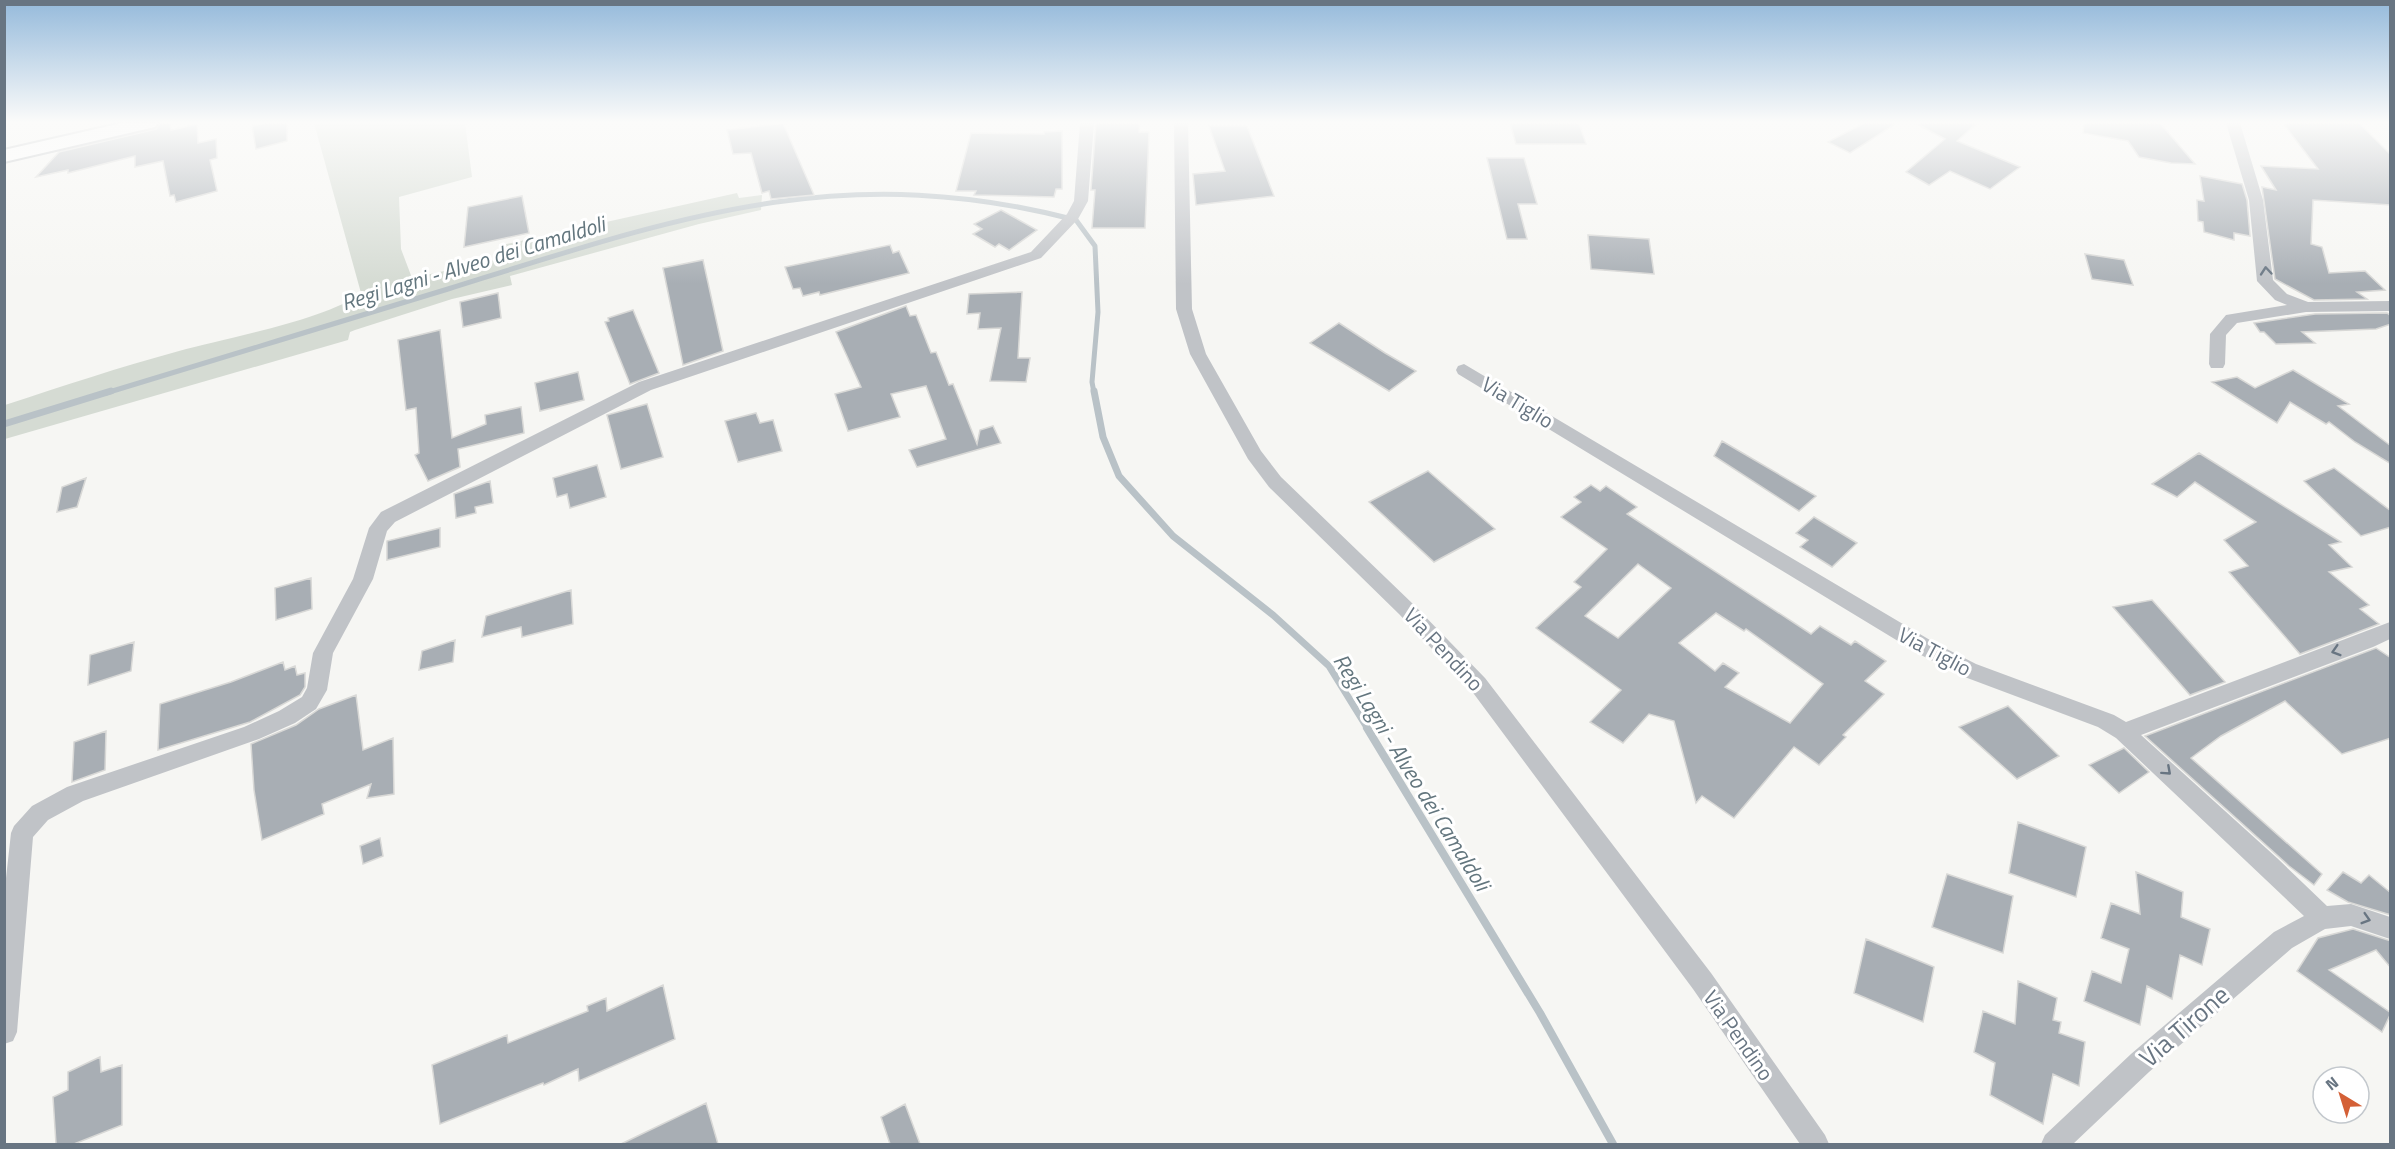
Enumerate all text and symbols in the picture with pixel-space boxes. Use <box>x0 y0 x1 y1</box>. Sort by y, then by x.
water label: Regi Lagni - Alveo dei Camaldoli <box>337 206 611 319</box>
one-way arrow <box>2259 267 2272 276</box>
street label: Via Tiglio <box>1476 368 1560 436</box>
street label: Via Pendino <box>1397 600 1491 698</box>
street label: Via Tiglio <box>1893 618 1977 684</box>
one-way arrow <box>2331 644 2342 656</box>
water label: Regi Lagni - Alveo dei Camaldoli <box>1325 647 1500 899</box>
one-way arrow <box>2160 764 2171 775</box>
one-way arrow <box>2360 912 2371 924</box>
street label: Via Tirone <box>2130 976 2238 1076</box>
street label: Via Pendino <box>1696 983 1782 1087</box>
north arrow <box>2311 1065 2371 1125</box>
text: N <box>2320 1070 2344 1096</box>

